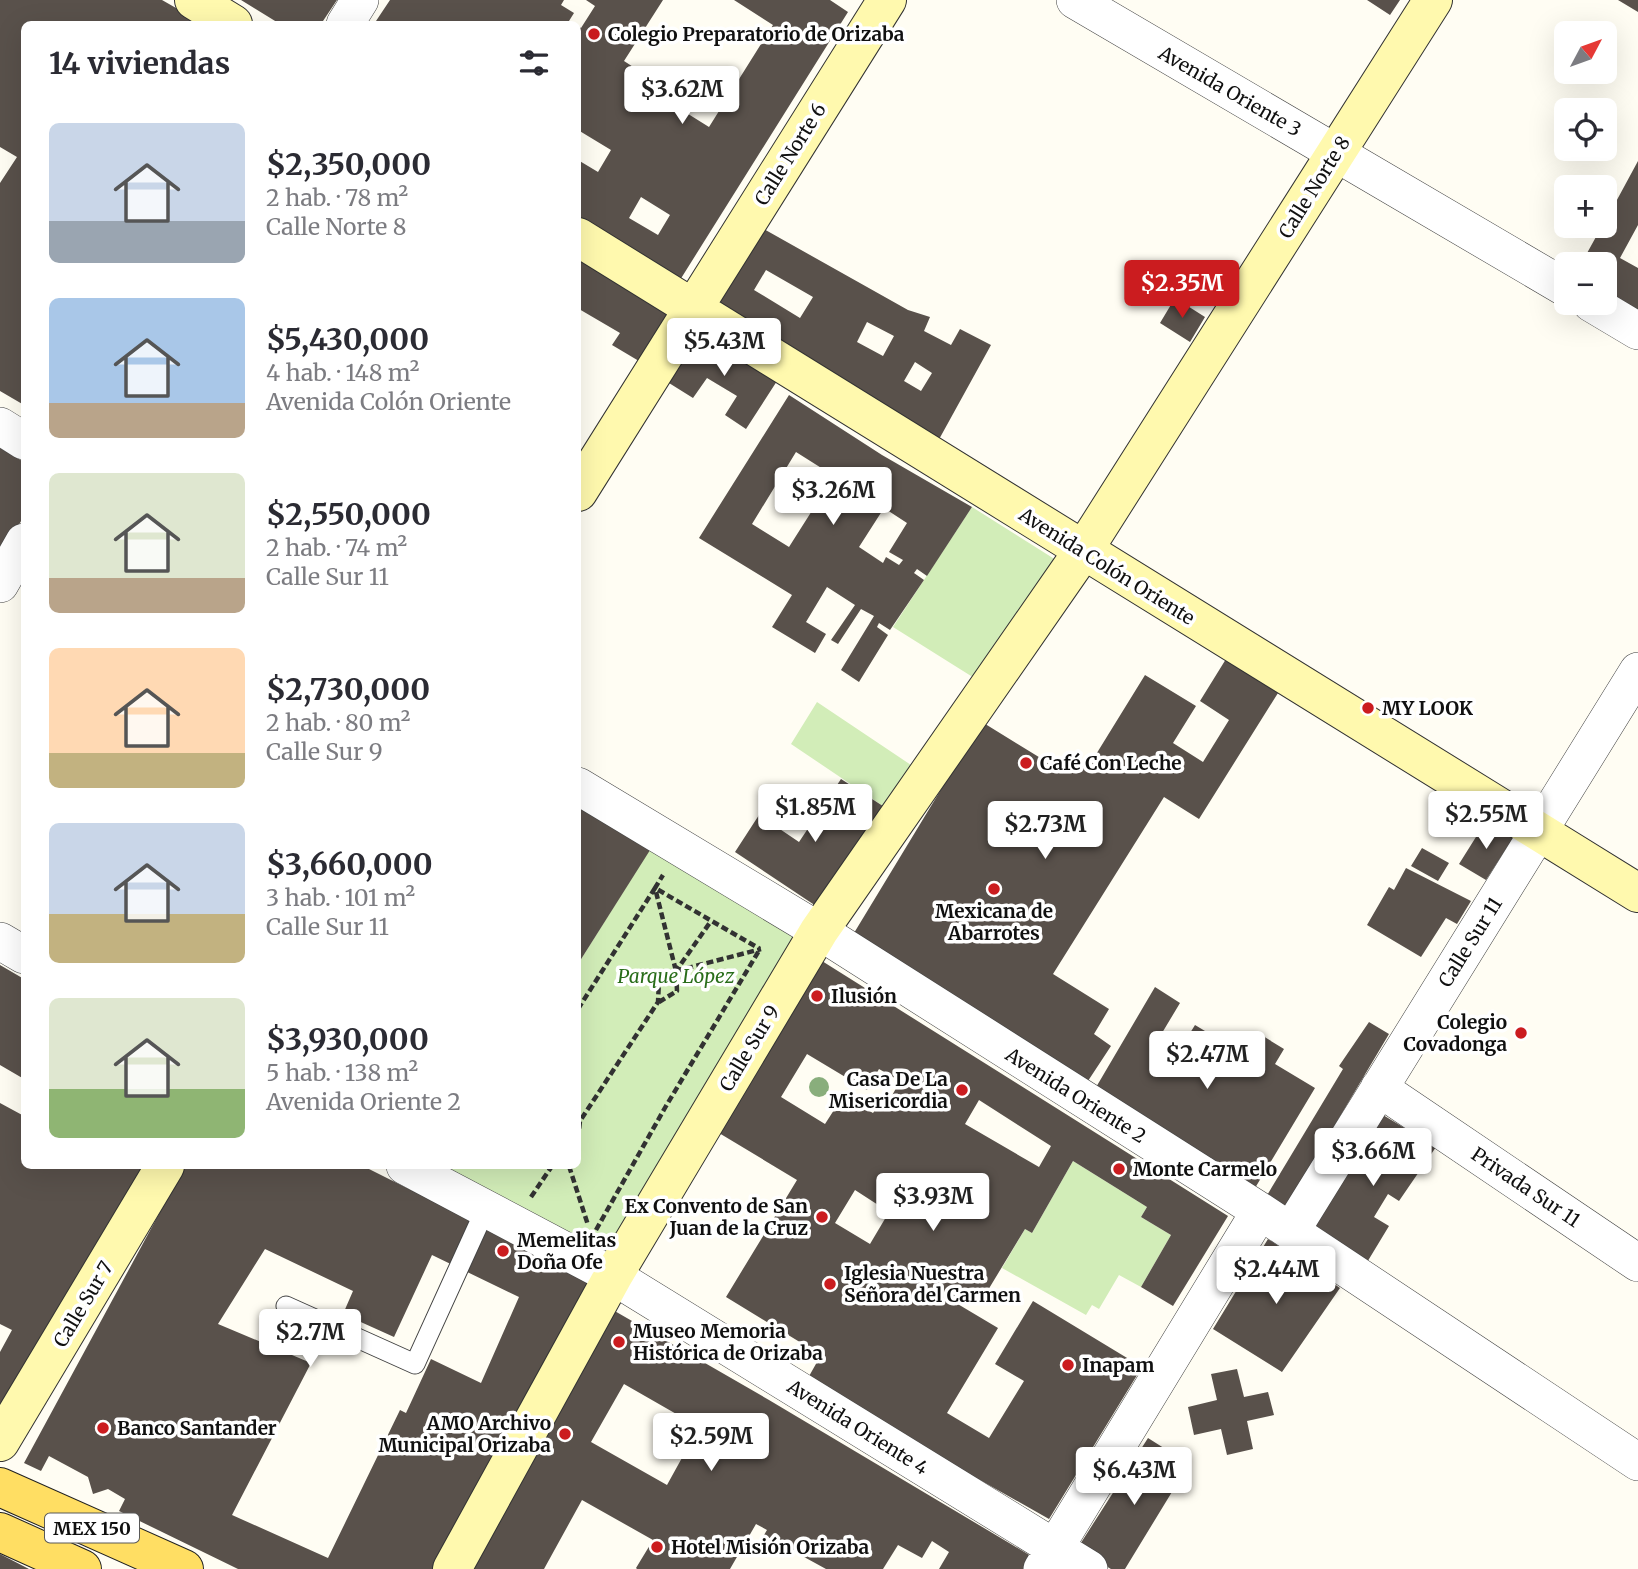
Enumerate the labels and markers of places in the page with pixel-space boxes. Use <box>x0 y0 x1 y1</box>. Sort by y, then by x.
place label: Colegio Preparatorio de Orizaba <box>608 22 905 46</box>
marker: Colegio Preparatorio de Orizaba <box>586 26 602 42</box>
pin: $3.62M <box>625 66 739 126</box>
pin: $2.35M <box>1125 260 1239 320</box>
pin: $5.43M <box>667 318 781 378</box>
pin: $3.26M <box>776 468 890 527</box>
place label: MY LOOK <box>1382 696 1474 720</box>
marker: MY LOOK <box>1360 700 1376 716</box>
place label: Café Con Leche <box>1040 751 1182 775</box>
marker: Café Con Leche <box>1018 755 1034 771</box>
pin: $1.85M <box>758 784 872 844</box>
pin: $2.55M <box>1429 792 1543 851</box>
pin: $2.73M <box>988 802 1102 861</box>
marker: Mexicana de Abarrotes <box>986 881 1002 897</box>
place label: Mexicana de Abarrotes <box>935 899 1053 945</box>
place label: Ilusión <box>831 984 897 1008</box>
marker: Ilusión <box>809 988 825 1004</box>
place label: Colegio Covadonga <box>1404 1010 1507 1056</box>
marker: Colegio Covadonga <box>1513 1025 1529 1041</box>
pin: $2.47M <box>1150 1032 1264 1091</box>
place label: Casa De La Misericordia <box>829 1067 948 1113</box>
marker: Casa De La Misericordia <box>954 1082 970 1098</box>
pin: $3.66M <box>1316 1128 1430 1188</box>
place label: Monte Carmelo <box>1133 1157 1277 1181</box>
marker: Monte Carmelo <box>1111 1161 1127 1177</box>
pin: $3.93M <box>876 1174 990 1233</box>
place label: Ex Convento de San Juan de la Cruz <box>624 1194 809 1240</box>
marker: Ex Convento de San Juan de la Cruz <box>814 1209 830 1225</box>
place label: Memelitas Doña Ofe <box>517 1228 616 1274</box>
marker: Memelitas Doña Ofe <box>495 1243 511 1259</box>
pin: $2.44M <box>1219 1246 1333 1306</box>
place label: Iglesia Nuestra Señora del Carmen <box>844 1261 1021 1307</box>
marker: Iglesia Nuestra Señora del Carmen <box>822 1276 838 1292</box>
pin: $2.7M <box>261 1310 359 1369</box>
place label: Museo Memoria Histórica de Orizaba <box>633 1319 823 1365</box>
marker: Museo Memoria Histórica de Orizaba <box>611 1334 627 1350</box>
place label: Inapam <box>1082 1353 1154 1377</box>
marker: Inapam <box>1060 1357 1076 1373</box>
place label: AMO Archivo Municipal Orizaba <box>378 1411 551 1457</box>
pin: $2.59M <box>654 1414 768 1473</box>
place label: Banco Santander <box>117 1416 277 1440</box>
marker: Banco Santander <box>95 1420 111 1436</box>
marker: AMO Archivo Municipal Orizaba <box>557 1426 573 1442</box>
pin: $6.43M <box>1077 1448 1191 1507</box>
place label: Hotel Misión Orizaba <box>671 1535 869 1559</box>
marker: Hotel Misión Orizaba <box>649 1539 665 1555</box>

